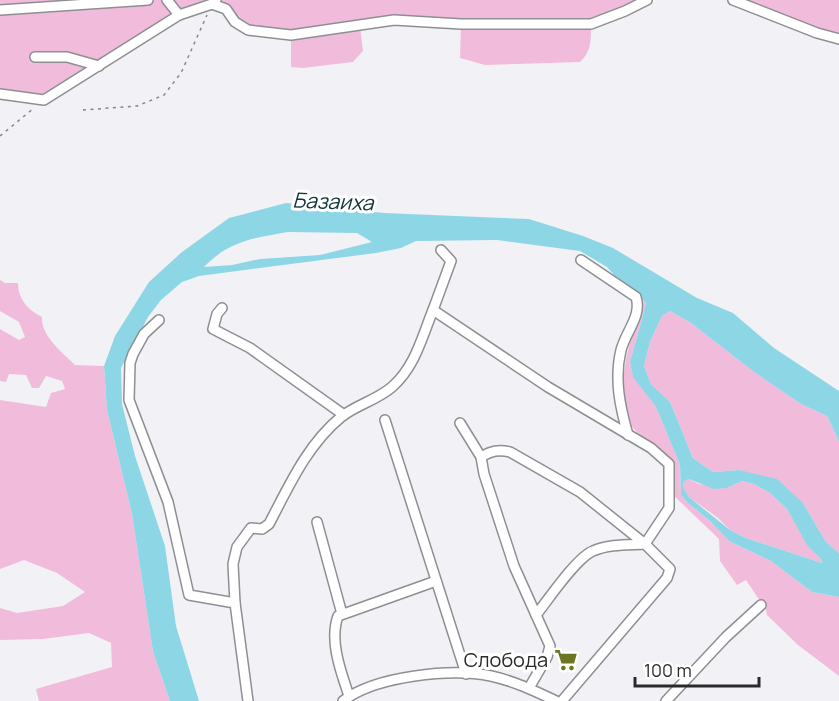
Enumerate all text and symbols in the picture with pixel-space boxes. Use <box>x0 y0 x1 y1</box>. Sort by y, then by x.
water label: Базаиха <box>292 186 375 216</box>
place label: Слобода <box>464 646 548 673</box>
supermarket icon: Слобода <box>553 647 579 673</box>
scale bar <box>635 650 760 688</box>
text: 100 m <box>644 658 692 682</box>

